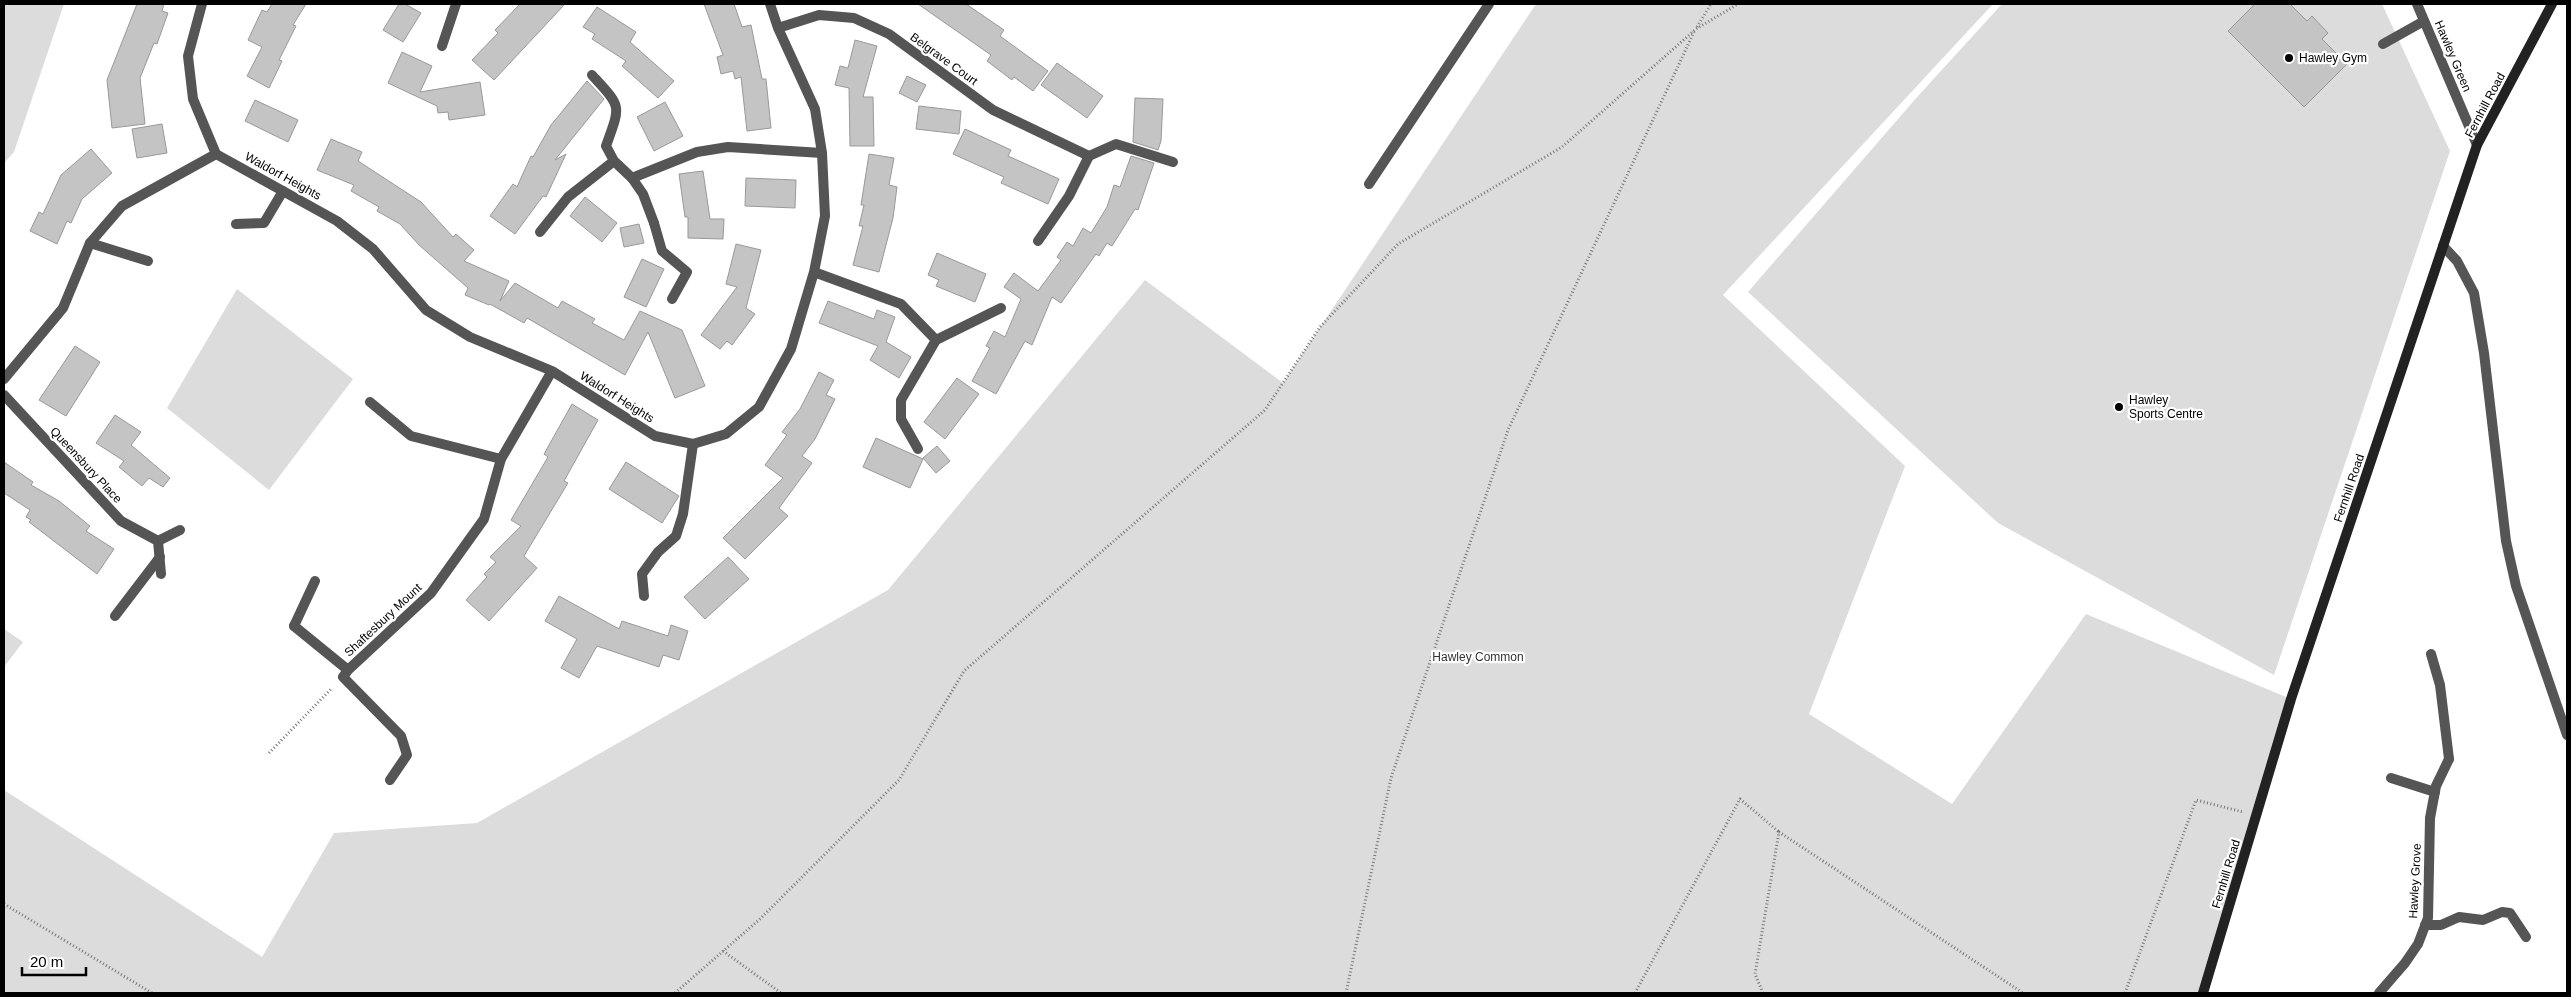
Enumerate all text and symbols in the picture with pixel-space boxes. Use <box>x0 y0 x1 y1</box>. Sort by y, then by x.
street label: Hawley Green <box>2432 18 2474 94</box>
street label: Belgrave Court <box>908 30 981 89</box>
place label: Hawley Gym <box>2299 51 2367 65</box>
marker: Hawley Gym <box>2283 52 2295 64</box>
street label: Fernhill Road <box>2462 70 2508 140</box>
street label: Waldorf Heights <box>242 149 324 203</box>
street label: Waldorf Heights <box>577 369 657 425</box>
place label: Hawley Sports Centre <box>2129 393 2203 421</box>
marker: Hawley Sports Centre <box>2113 401 2125 413</box>
street label: Queensbury Place <box>47 424 125 506</box>
street label: Fernhill Road <box>2331 452 2367 524</box>
street label: Shaftesbury Mount <box>341 580 425 659</box>
park label: Hawley Common <box>1432 650 1524 664</box>
street label: Fernhill Road <box>2209 838 2243 910</box>
street label: Hawley Grove <box>2406 843 2424 919</box>
scale bar <box>22 944 86 976</box>
text: 20 m <box>30 953 63 970</box>

